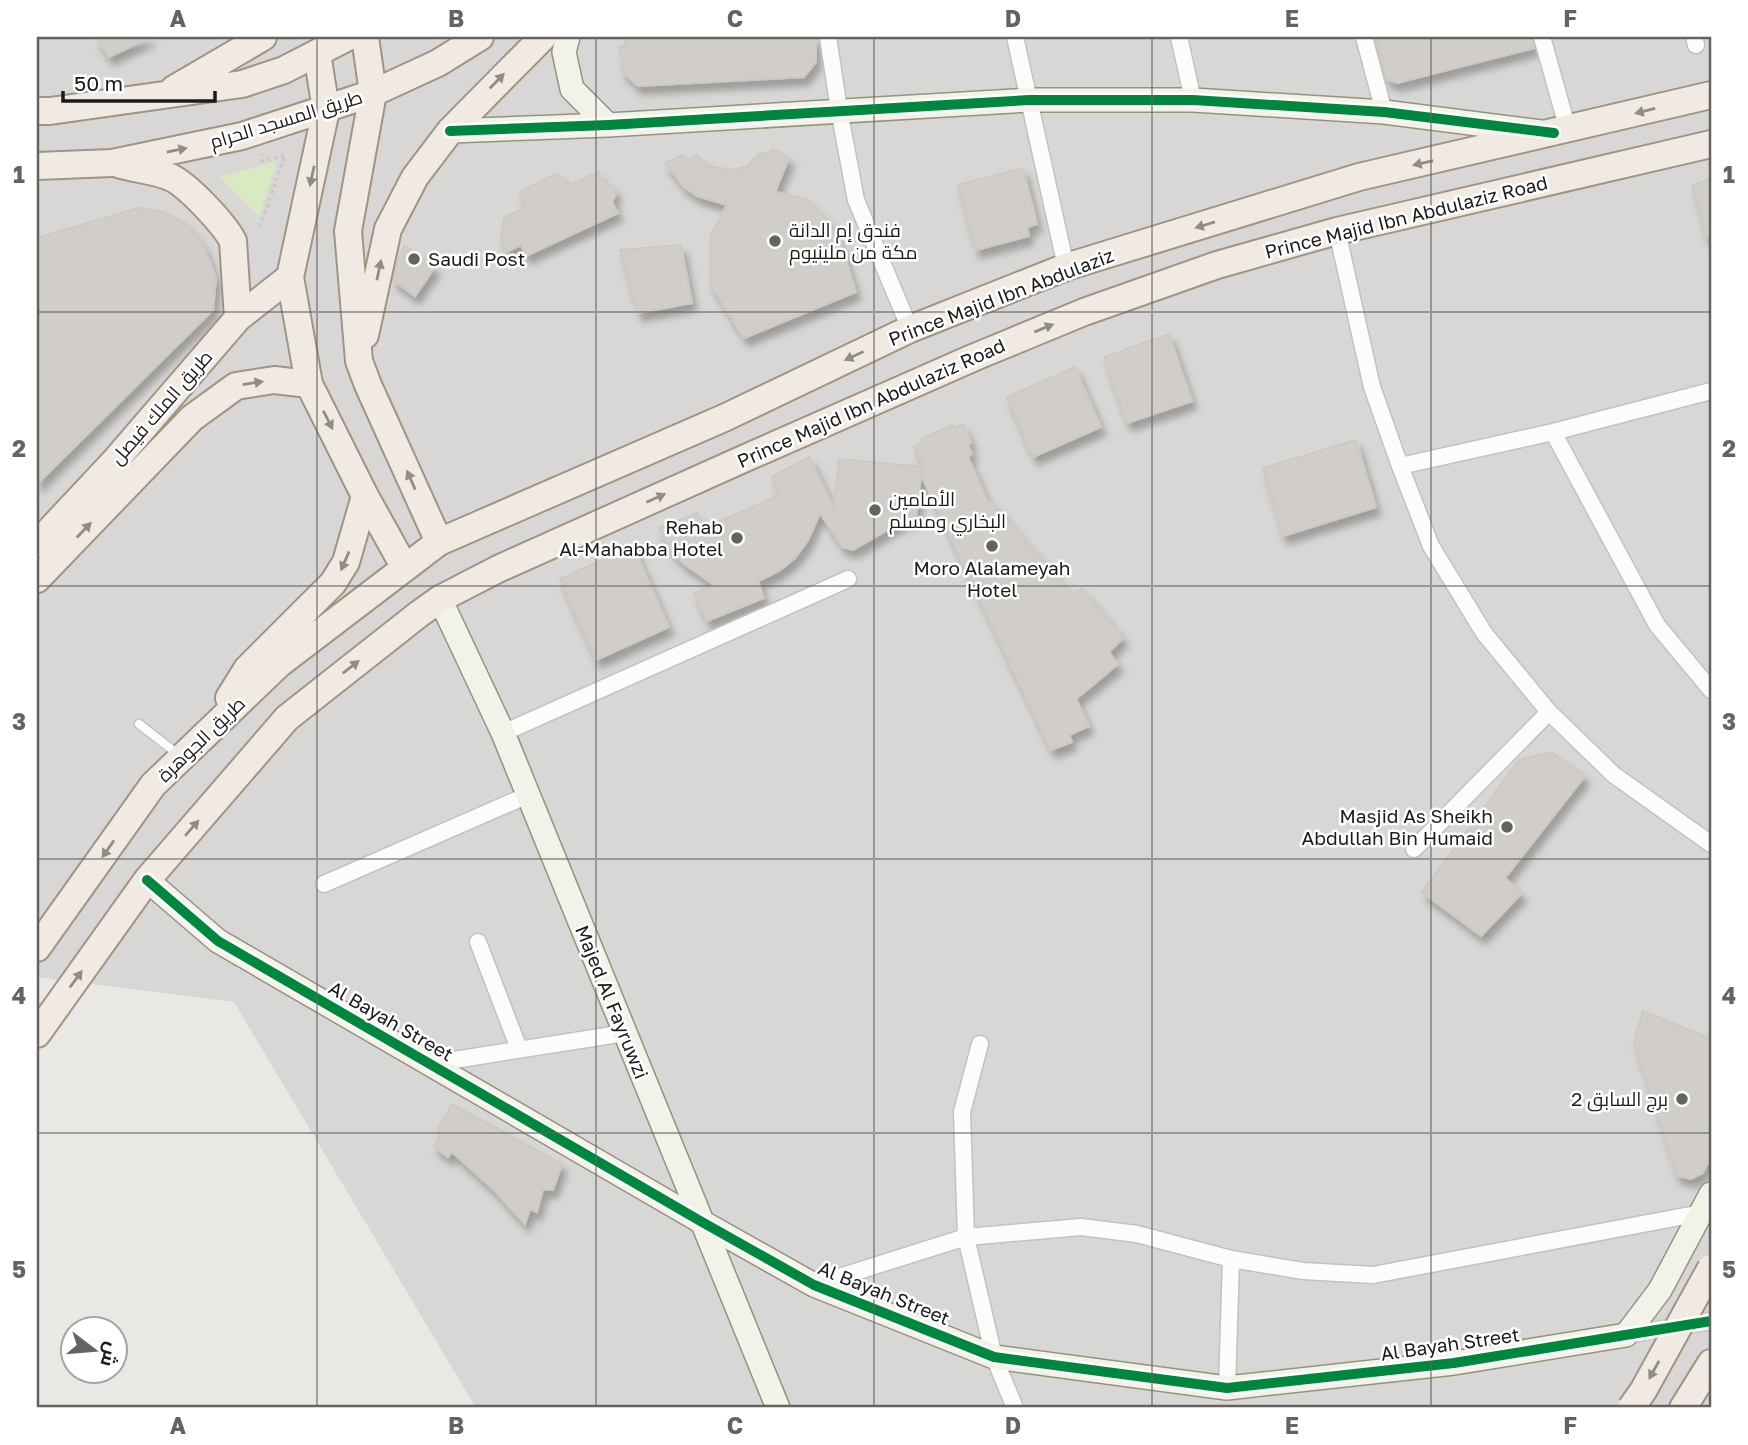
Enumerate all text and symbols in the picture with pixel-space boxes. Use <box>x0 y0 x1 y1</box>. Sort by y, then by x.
text: A <box>170 4 187 32</box>
text: B <box>448 4 464 32</box>
text: C <box>727 4 743 32</box>
text: D <box>1005 4 1021 32</box>
text: E <box>1285 4 1299 32</box>
text: F <box>1563 4 1577 32</box>
scale bar <box>63 60 215 104</box>
text: 50 m <box>74 70 123 96</box>
one-way arrow <box>489 73 505 90</box>
street label: طريق المسجد الحرام <box>207 84 366 156</box>
one-way arrow <box>1634 106 1656 117</box>
one-way arrow <box>166 144 188 155</box>
one-way arrow <box>1412 158 1434 169</box>
text: 1 <box>13 160 25 188</box>
text: 1 <box>1723 160 1735 188</box>
one-way arrow <box>306 165 317 187</box>
street label: Prince Majid Ibn Abdulaziz Road <box>1262 170 1550 263</box>
place label: فندق إم الدانة مكة من ملينيوم <box>789 218 917 266</box>
one-way arrow <box>1194 220 1215 230</box>
marker: فندق إم الدانة مكة من ملينيوم <box>767 233 783 249</box>
street label: Prince Majid Ibn Abdulaziz <box>885 243 1117 350</box>
place label: Saudi Post <box>428 247 525 270</box>
marker: Saudi Post <box>406 251 422 267</box>
one-way arrow <box>373 259 384 281</box>
one-way arrow <box>1033 323 1054 334</box>
street label: Prince Majid Ibn Abdulaziz Road <box>733 333 1008 472</box>
street label: طريق الملك فيصل <box>105 345 218 470</box>
one-way arrow <box>844 350 864 362</box>
one-way arrow <box>242 377 264 388</box>
one-way arrow <box>322 410 333 430</box>
text: 2 <box>12 434 26 462</box>
text: 2 <box>1722 434 1736 462</box>
one-way arrow <box>405 470 417 490</box>
place label: الأمامين البخاري ومسلم <box>889 487 1006 536</box>
one-way arrow <box>646 492 666 504</box>
marker: الأمامين البخاري ومسلم <box>867 502 883 518</box>
place label: Rehab Al-Mahabba Hotel <box>559 515 723 560</box>
one-way arrow <box>76 522 92 539</box>
marker: Rehab Al-Mahabba Hotel <box>729 530 745 546</box>
marker: Moro Alalameyah Hotel <box>984 538 1000 554</box>
one-way arrow <box>339 550 350 571</box>
place label: Moro Alalameyah Hotel <box>913 556 1071 601</box>
one-way arrow <box>343 660 360 675</box>
street label: طريق الجوهرة <box>152 691 251 788</box>
text: 3 <box>12 707 26 735</box>
text: 3 <box>1722 707 1736 735</box>
place label: Masjid As Sheikh Abdullah Bin Humaid <box>1302 804 1493 849</box>
one-way arrow <box>184 819 200 837</box>
marker: Masjid As Sheikh Abdullah Bin Humaid <box>1499 819 1515 835</box>
one-way arrow <box>101 840 115 858</box>
street label: Majed Al Fayruwzi <box>571 922 654 1082</box>
one-way arrow <box>69 970 83 988</box>
street label: Al Bayah Street <box>325 976 458 1065</box>
text: 4 <box>12 981 26 1009</box>
text: 4 <box>1722 981 1736 1009</box>
place label: برج السابق 2 <box>1571 1087 1668 1113</box>
marker: برج السابق 2 <box>1674 1091 1690 1107</box>
text: 5 <box>12 1255 26 1283</box>
text: 5 <box>1722 1255 1736 1283</box>
street label: Al Bayah Street <box>815 1256 953 1329</box>
north arrow <box>60 1316 130 1386</box>
street label: Al Bayah Street <box>1379 1322 1521 1365</box>
text: ش <box>95 1340 125 1370</box>
one-way arrow <box>1648 1361 1660 1380</box>
text: A <box>170 1411 187 1439</box>
text: B <box>448 1411 464 1439</box>
text: C <box>727 1411 743 1439</box>
text: D <box>1005 1411 1021 1439</box>
text: E <box>1285 1411 1299 1439</box>
text: F <box>1563 1411 1577 1439</box>

